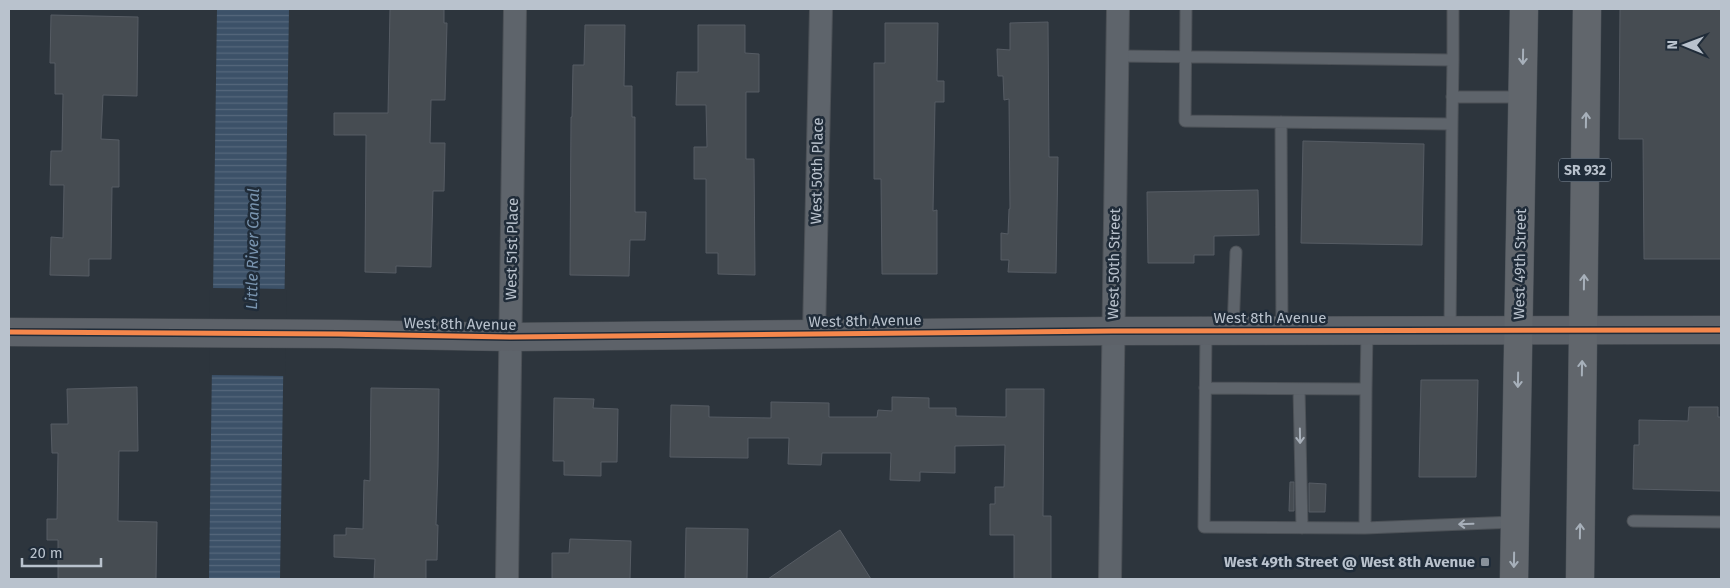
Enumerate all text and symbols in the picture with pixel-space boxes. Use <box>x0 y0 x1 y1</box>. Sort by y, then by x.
north arrow <box>1660 20 1710 70</box>
text: N <box>1664 40 1681 50</box>
one-way arrow <box>1518 49 1528 65</box>
one-way arrow <box>1581 112 1591 128</box>
street label: West 50th Place <box>807 117 827 225</box>
road number: SR 932 <box>1559 158 1611 182</box>
water label: Little River Canal <box>242 188 263 310</box>
street label: West 51st Place <box>502 198 522 300</box>
street label: West 50th Street <box>1104 207 1124 320</box>
street label: West 49th Street <box>1510 208 1530 320</box>
one-way arrow <box>1579 275 1588 291</box>
street label: West 8th Avenue <box>1213 309 1327 327</box>
street label: West 8th Avenue <box>808 311 922 331</box>
street label: West 8th Avenue <box>403 314 517 334</box>
one-way arrow <box>1578 360 1587 376</box>
one-way arrow <box>1513 371 1522 387</box>
one-way arrow <box>1295 427 1305 443</box>
one-way arrow <box>1458 519 1474 529</box>
one-way arrow <box>1575 523 1585 539</box>
scale bar <box>22 536 101 568</box>
text: 20 m <box>30 544 63 562</box>
one-way arrow <box>1509 551 1519 567</box>
place label: West 49th Street @ West 8th Avenue <box>1224 553 1475 571</box>
marker: West 49th Street @ West 8th Avenue <box>1479 556 1491 568</box>

